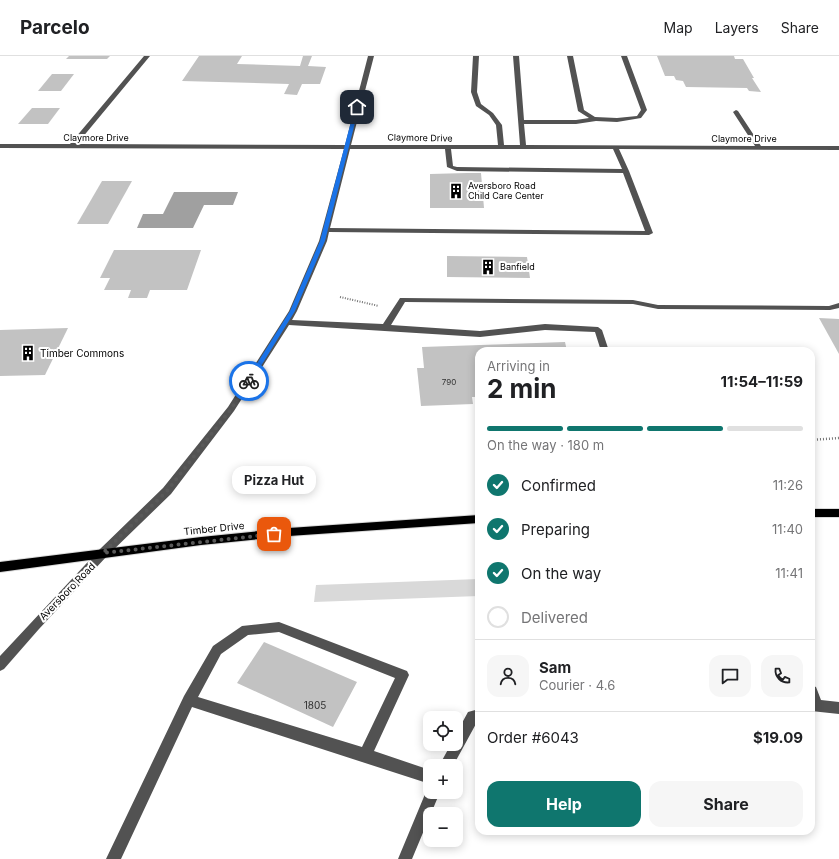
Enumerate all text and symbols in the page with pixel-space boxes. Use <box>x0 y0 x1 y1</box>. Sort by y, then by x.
text: Parcelo <box>20 16 90 39</box>
text: Map <box>664 19 693 36</box>
text: Layers <box>715 19 759 36</box>
text: Share <box>781 19 819 36</box>
pin <box>340 90 374 124</box>
icon: home <box>346 96 368 118</box>
street label: Claymore Drive <box>387 131 453 144</box>
street label: Claymore Drive <box>63 132 129 143</box>
street label: Claymore Drive <box>711 133 777 144</box>
place label: Aversboro Road Child Care Center <box>468 180 544 201</box>
building icon: Aversboro Road Child Care Center <box>447 182 465 200</box>
building icon: Banfield <box>479 258 497 276</box>
place label: Banfield <box>500 261 535 272</box>
building icon: Timber Commons <box>19 344 37 362</box>
place label: Timber Commons <box>40 347 124 359</box>
text: Arriving in <box>487 358 550 374</box>
courier <box>229 361 269 401</box>
icon: bike <box>238 370 260 392</box>
text: 11:54–11:59 <box>721 372 803 391</box>
text: 2 min <box>487 373 557 404</box>
house number: 790 <box>442 377 456 387</box>
text: On the way · 180 m <box>487 437 604 453</box>
callout: Pizza Hut <box>232 466 316 494</box>
text: Pizza Hut <box>244 472 304 488</box>
icon: check <box>487 474 509 496</box>
text: Confirmed <box>521 476 596 495</box>
text: 11:26 <box>773 477 803 493</box>
pin <box>257 517 291 551</box>
icon: check <box>487 518 509 540</box>
street label: Timber Drive <box>183 519 245 537</box>
text: Preparing <box>521 520 590 539</box>
text: 11:40 <box>772 521 803 537</box>
icon: bag <box>263 523 285 545</box>
street label: Aversboro Road <box>37 560 97 622</box>
icon: check <box>487 562 509 584</box>
text: On the way <box>521 564 601 583</box>
text: 11:41 <box>775 565 803 581</box>
text: Delivered <box>521 608 588 627</box>
button: person <box>487 655 529 697</box>
button: chat <box>709 655 751 697</box>
button: phone <box>761 655 803 697</box>
text: Sam <box>539 658 571 677</box>
text: Courier · 4.6 <box>539 677 615 693</box>
house number: 1805 <box>304 699 326 711</box>
map controls <box>423 711 463 847</box>
button: locate <box>423 711 463 751</box>
text: Order #6043 <box>487 728 579 747</box>
text: $19.09 <box>753 728 803 747</box>
button: + <box>423 759 463 799</box>
button: Help <box>487 781 641 827</box>
button: Share <box>649 781 803 827</box>
button: − <box>423 807 463 847</box>

